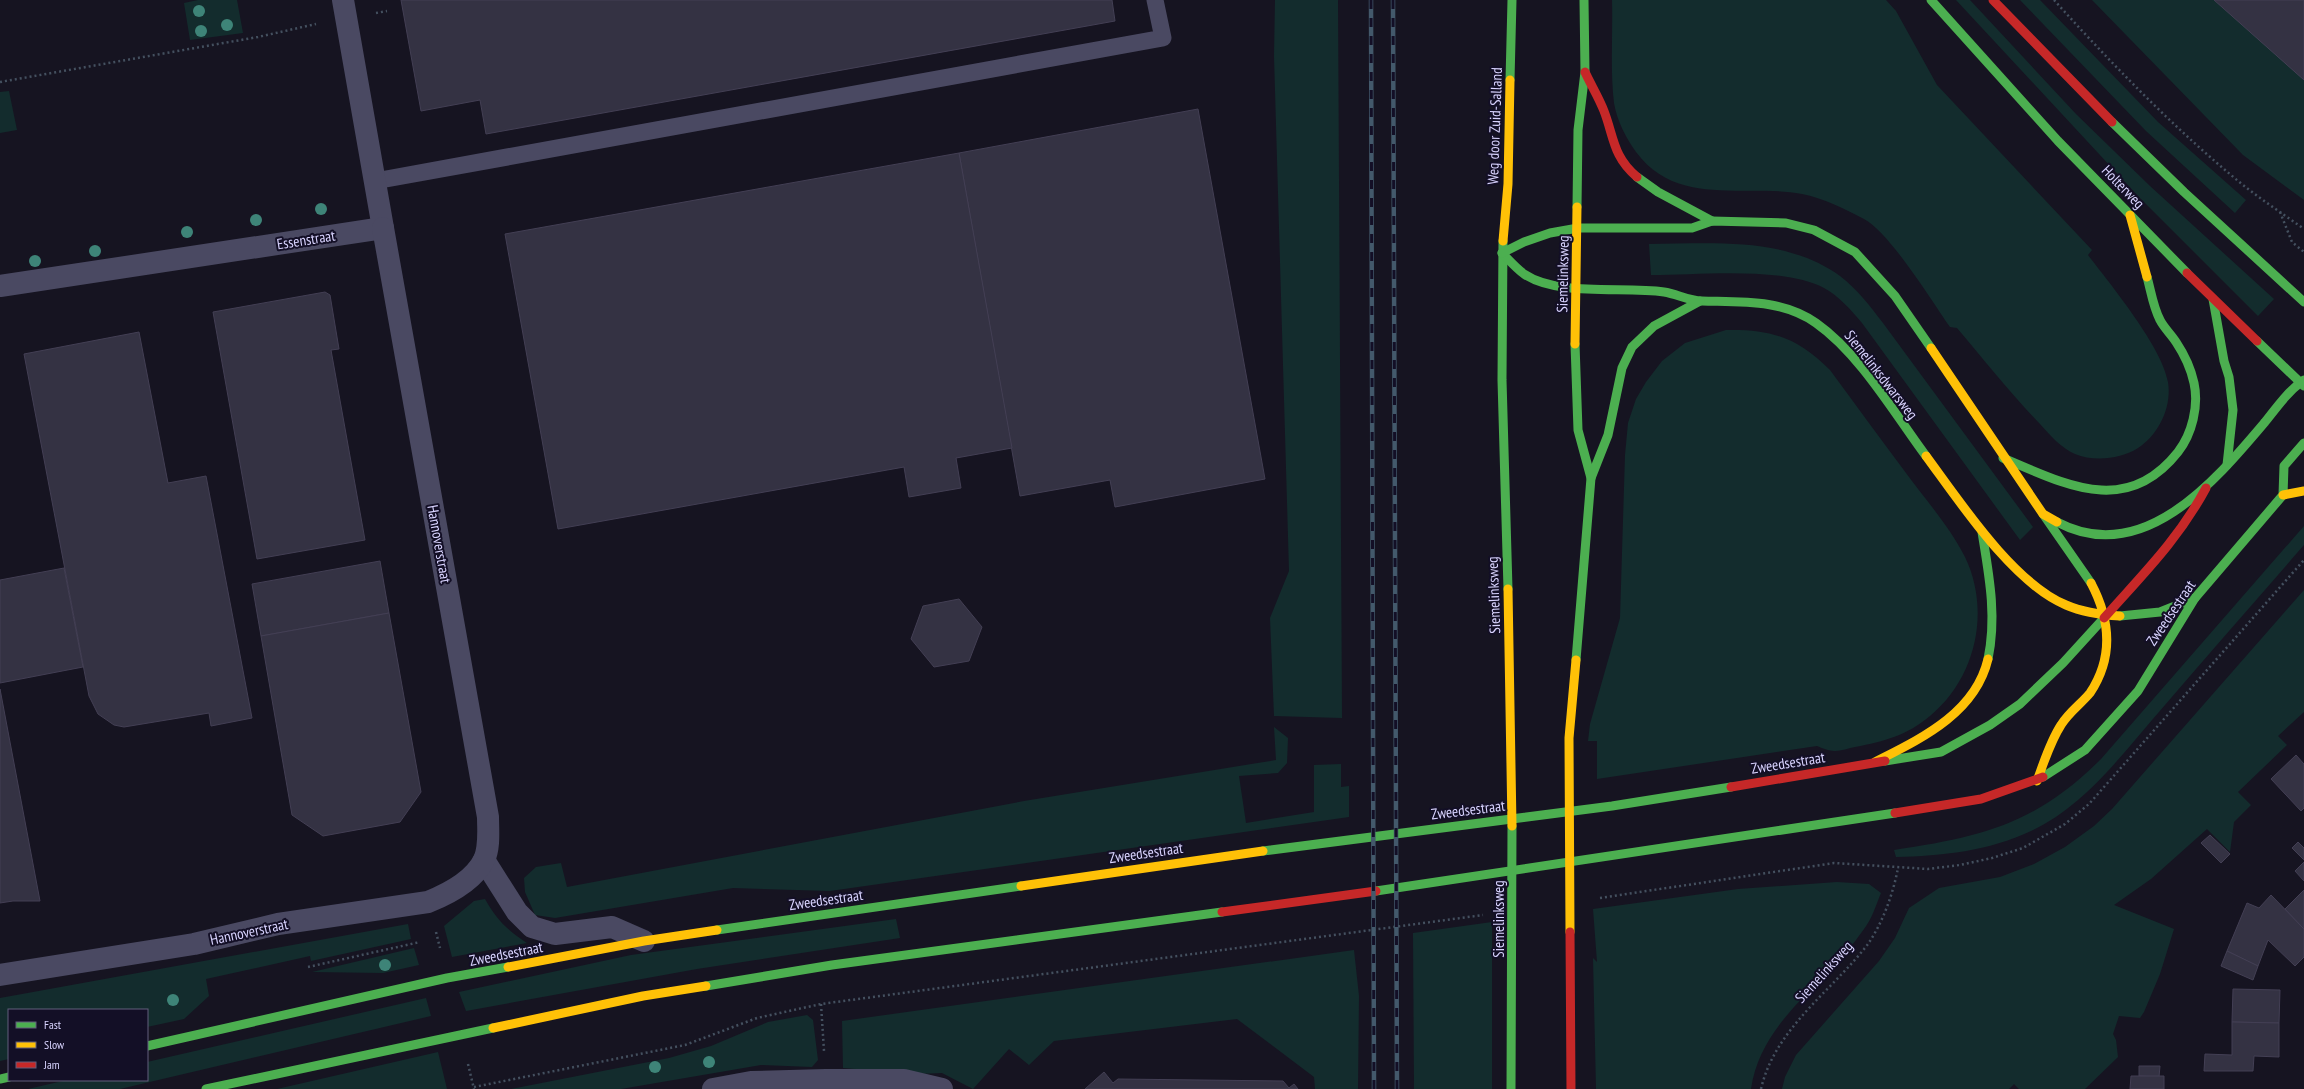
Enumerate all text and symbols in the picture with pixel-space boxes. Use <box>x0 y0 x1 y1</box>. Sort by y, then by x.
street label: Weg door Zuid-Salland <box>1483 67 1506 185</box>
street label: Holterweg <box>2098 161 2149 213</box>
street label: Essenstraat <box>275 226 336 253</box>
street label: Siemelinksweg <box>1552 235 1573 313</box>
street label: Siemelinksdwarsweg <box>1841 326 1922 423</box>
street label: Hannoverstraat <box>423 503 456 585</box>
street label: Siemelinksweg <box>1483 556 1504 634</box>
street label: Zweedsestraat <box>2142 577 2199 649</box>
street label: Zweedsestraat <box>1750 747 1826 778</box>
street label: Zweedsestraat <box>1430 796 1506 823</box>
street label: Zweedsestraat <box>1108 838 1184 867</box>
street label: Siemelinksweg <box>1489 880 1508 958</box>
street label: Zweedsestraat <box>788 885 864 914</box>
street label: Hannoverstraat <box>208 914 290 949</box>
street label: Zweedsestraat <box>468 937 544 970</box>
street label: Siemelinksweg <box>1791 937 1857 1007</box>
legend <box>8 1009 148 1081</box>
text: Fast <box>44 1017 62 1032</box>
text: Slow <box>44 1037 65 1052</box>
text: Jam <box>43 1057 60 1072</box>

